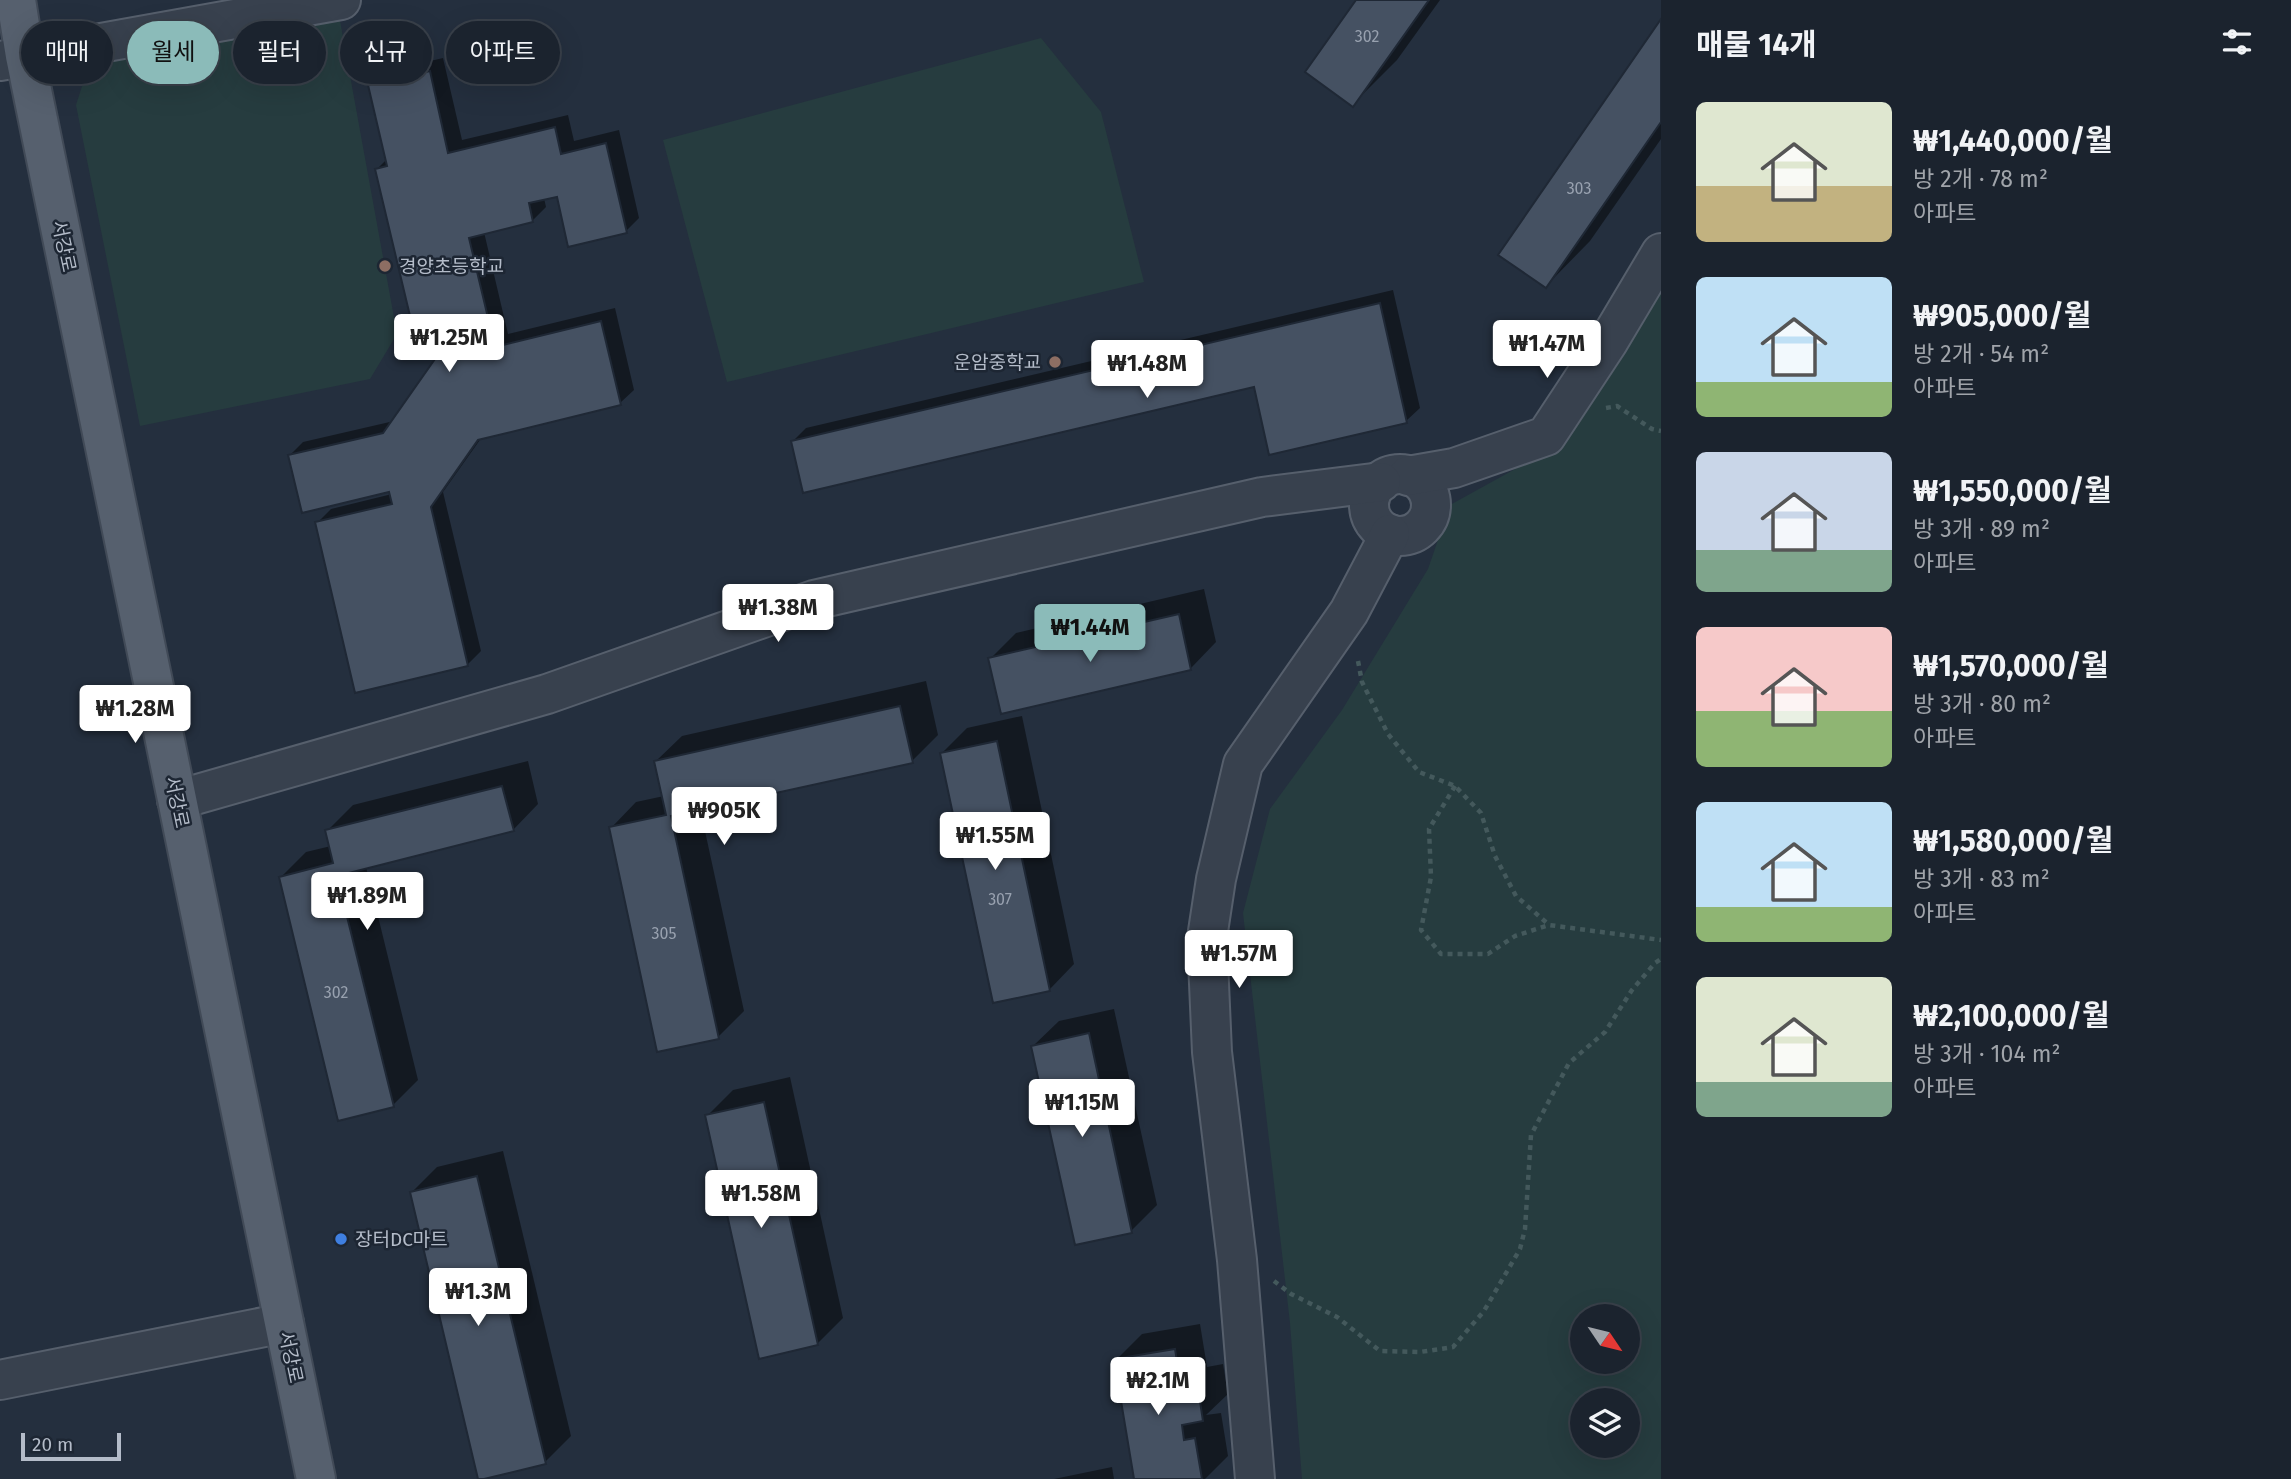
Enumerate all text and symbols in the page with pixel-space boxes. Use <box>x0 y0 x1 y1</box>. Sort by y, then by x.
chip: 매매 <box>21 21 113 84</box>
chip: 월세 <box>127 21 219 84</box>
chip: 필터 <box>233 21 326 84</box>
chip: 신규 <box>340 21 432 84</box>
chip: 아파트 <box>446 21 560 84</box>
icon: filters <box>2218 23 2256 61</box>
house number: 302 <box>1355 27 1379 46</box>
text: 매물 14개 <box>1696 27 1817 63</box>
text: ₩1,440,000/월 <box>1913 123 2113 159</box>
icon: home <box>1752 130 1836 214</box>
text: 방 2개 · 78 m² <box>1913 165 2048 193</box>
house number: 303 <box>1567 179 1591 198</box>
text: 아파트 <box>1913 199 1976 227</box>
street label: 서강로 <box>47 218 81 274</box>
place label: 경양초등학교 <box>399 255 504 278</box>
marker: 경양초등학교 <box>377 258 393 274</box>
text: ₩905,000/월 <box>1913 298 2091 334</box>
icon: home <box>1752 305 1836 389</box>
pin: ₩1.25M <box>392 314 506 374</box>
pin: ₩1.47M <box>1490 320 1604 380</box>
text: ₩1.25M <box>410 323 488 351</box>
text: ₩1.47M <box>1509 329 1585 357</box>
pin: ₩1.48M <box>1090 340 1204 400</box>
text: 방 2개 · 54 m² <box>1913 340 2049 368</box>
text: ₩1.48M <box>1107 349 1187 377</box>
place label: 운암중학교 <box>954 351 1041 374</box>
marker: 운암중학교 <box>1047 354 1063 370</box>
text: 아파트 <box>1913 374 1976 402</box>
text: ₩1,550,000/월 <box>1913 473 2112 509</box>
icon: home <box>1752 480 1836 564</box>
text: 방 3개 · 89 m² <box>1913 515 2050 543</box>
text: 아파트 <box>1913 549 1976 577</box>
pin: ₩1.38M <box>721 584 835 644</box>
text: ₩1.38M <box>738 593 818 621</box>
pin: ₩1.44M <box>1033 604 1147 664</box>
text: ₩1.44M <box>1050 613 1130 641</box>
text: ₩1,570,000/월 <box>1913 648 2109 684</box>
icon: home <box>1752 655 1836 739</box>
pin: ₩1.28M <box>78 686 192 745</box>
text: 방 3개 · 80 m² <box>1913 690 2051 718</box>
text: ₩1.28M <box>96 694 174 722</box>
text: 아파트 <box>1913 724 1976 752</box>
street label: 서강로 <box>160 774 194 830</box>
pin: ₩905K <box>675 788 773 847</box>
text: ₩905K <box>688 796 760 824</box>
pin: ₩1.55M <box>938 812 1052 872</box>
text: ₩1.55M <box>956 821 1034 849</box>
text: ₩1,580,000/월 <box>1913 823 2113 859</box>
icon: home <box>1752 830 1836 914</box>
text: 방 3개 · 83 m² <box>1913 865 2050 893</box>
pin: ₩1.89M <box>310 872 424 932</box>
text: ₩1.89M <box>327 881 407 909</box>
house number: 307 <box>988 890 1012 909</box>
text: 아파트 <box>1913 899 1976 927</box>
house number: 305 <box>652 924 676 943</box>
pin: ₩1.57M <box>1182 930 1296 990</box>
text: ₩1.57M <box>1201 939 1277 967</box>
house number: 302 <box>324 983 348 1002</box>
text: ₩2,100,000/월 <box>1913 998 2110 1034</box>
icon: home <box>1752 1005 1836 1089</box>
text: 방 3개 · 104 m² <box>1913 1040 2061 1068</box>
text: 아파트 <box>1913 1074 1976 1102</box>
pin: ₩1.15M <box>1025 1080 1139 1139</box>
text: ₩1.15M <box>1045 1088 1119 1116</box>
pin: ₩1.58M <box>704 1170 818 1230</box>
text: ₩1.58M <box>721 1179 801 1207</box>
place label: 장터DC마트 <box>355 1228 448 1251</box>
marker: 장터DC마트 <box>333 1231 349 1247</box>
pin: ₩1.3M <box>429 1268 527 1328</box>
text: ₩1.3M <box>445 1277 511 1305</box>
north arrow <box>1570 1304 1640 1374</box>
map controls <box>1570 1304 1640 1458</box>
street label: 서강로 <box>274 1329 308 1385</box>
pin: ₩2.1M <box>1109 1358 1207 1417</box>
text: ₩2.1M <box>1126 1366 1190 1394</box>
button: layers <box>1570 1388 1640 1458</box>
scale bar <box>21 1430 121 1462</box>
text: 20 m <box>32 1433 73 1456</box>

